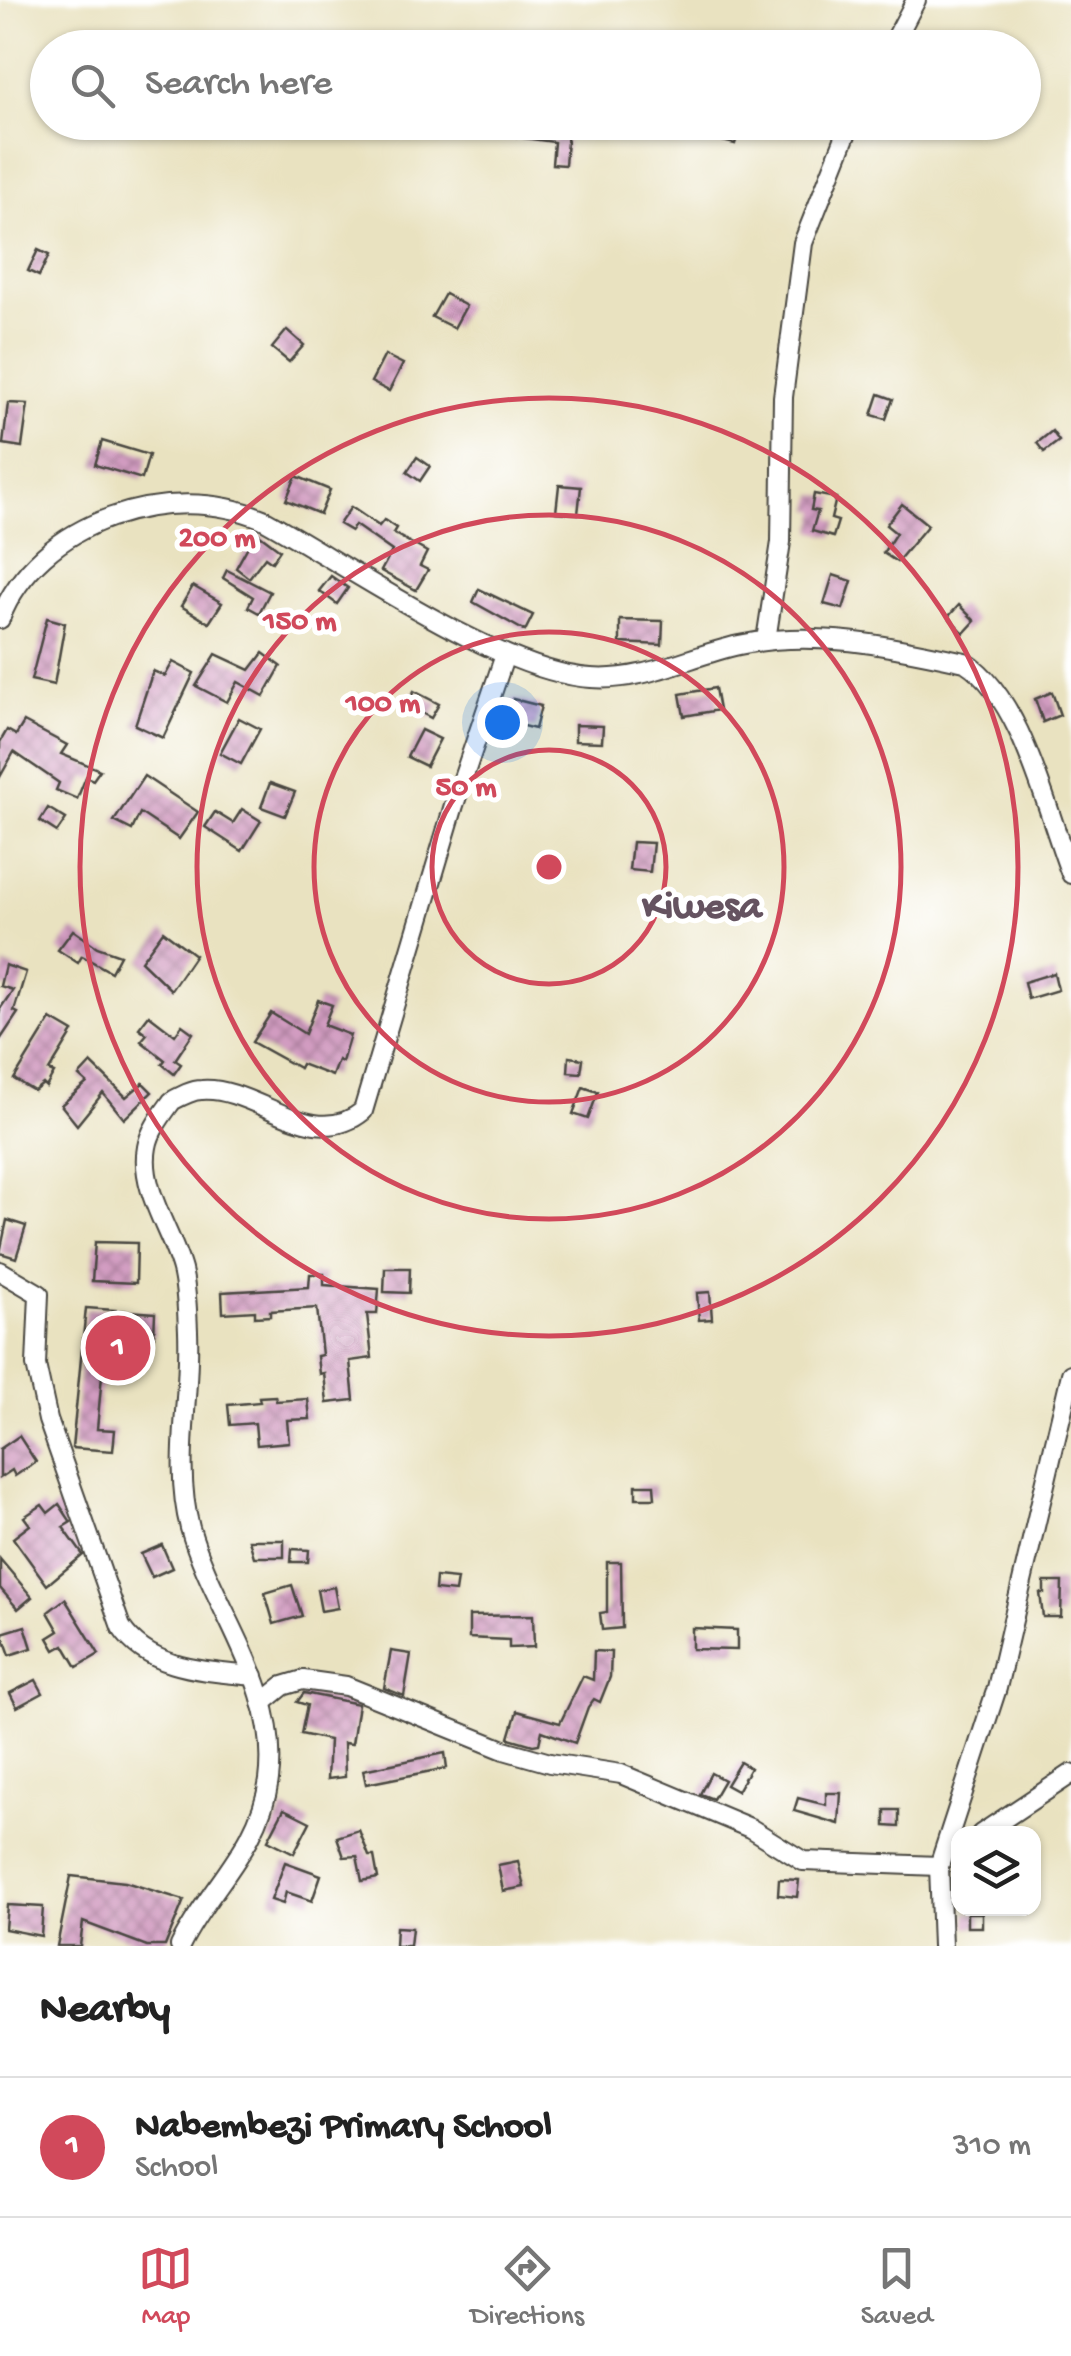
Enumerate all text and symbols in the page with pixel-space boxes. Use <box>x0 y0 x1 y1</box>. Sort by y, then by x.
search box <box>30 30 1041 140</box>
icon: search <box>65 58 120 113</box>
text: Search here <box>145 63 332 107</box>
text: 200 m <box>178 523 256 558</box>
text: 150 m <box>262 606 337 641</box>
text: 100 m <box>345 688 421 723</box>
your location <box>477 697 528 748</box>
text: 50 m <box>435 772 497 807</box>
centre of rings <box>531 849 567 885</box>
district label: Kiwesa <box>641 885 763 932</box>
pin: 1 <box>86 1310 150 1386</box>
map controls <box>951 1826 1041 1916</box>
button: layers <box>951 1826 1041 1916</box>
text: Nearby <box>40 1987 170 2036</box>
text: Nabembezi Primary School <box>135 2106 552 2150</box>
text: 1 <box>66 2128 79 2166</box>
text: 310 m <box>953 2128 1031 2166</box>
text: School <box>135 2150 218 2188</box>
tab: Map <box>138 2241 193 2334</box>
tab: Directions <box>470 2241 584 2334</box>
tab: Saved <box>861 2241 933 2334</box>

